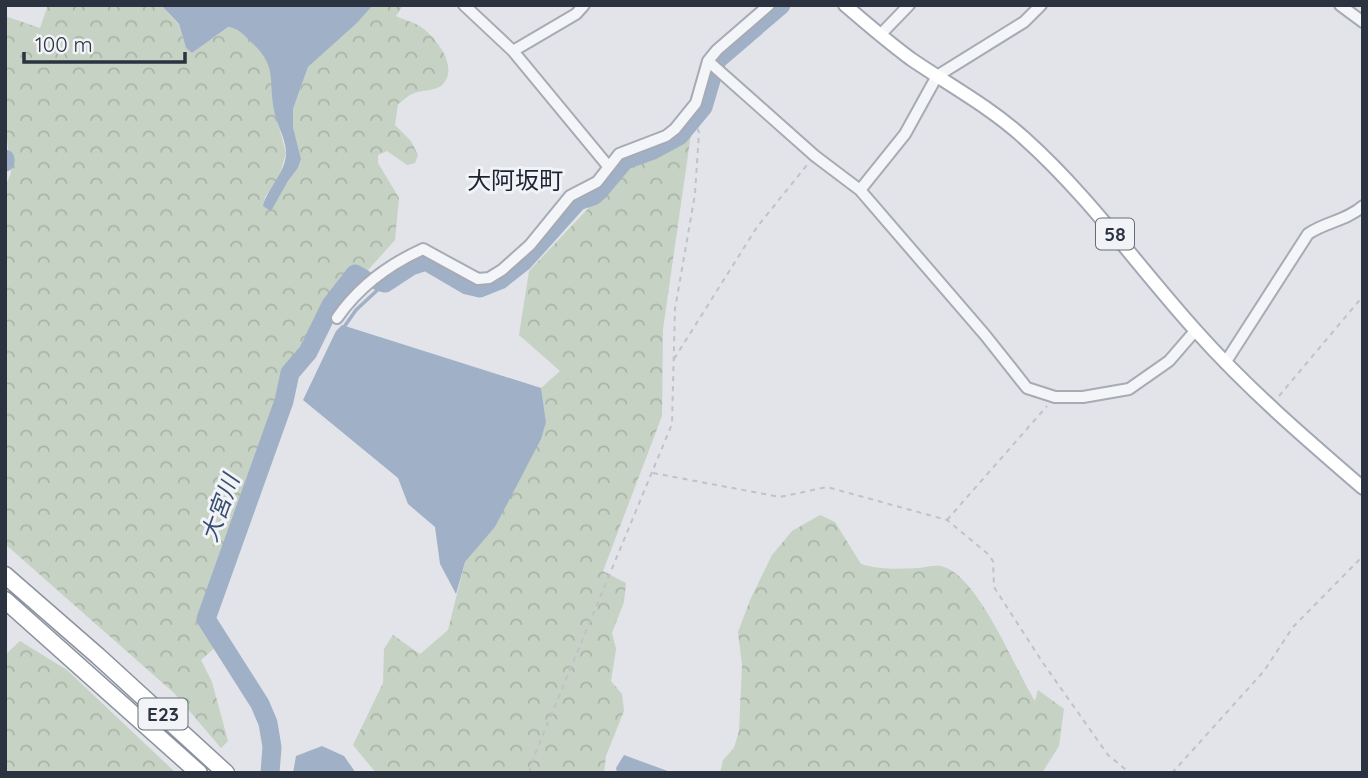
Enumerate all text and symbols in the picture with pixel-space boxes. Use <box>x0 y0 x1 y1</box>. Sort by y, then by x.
scale bar <box>24 21 186 65</box>
text: 100 m <box>35 31 93 57</box>
district label: 大阿坂町 <box>467 165 563 195</box>
road number: 58 <box>1096 218 1134 250</box>
water label: 大宮川 <box>194 468 246 545</box>
road number: E23 <box>138 698 188 730</box>

